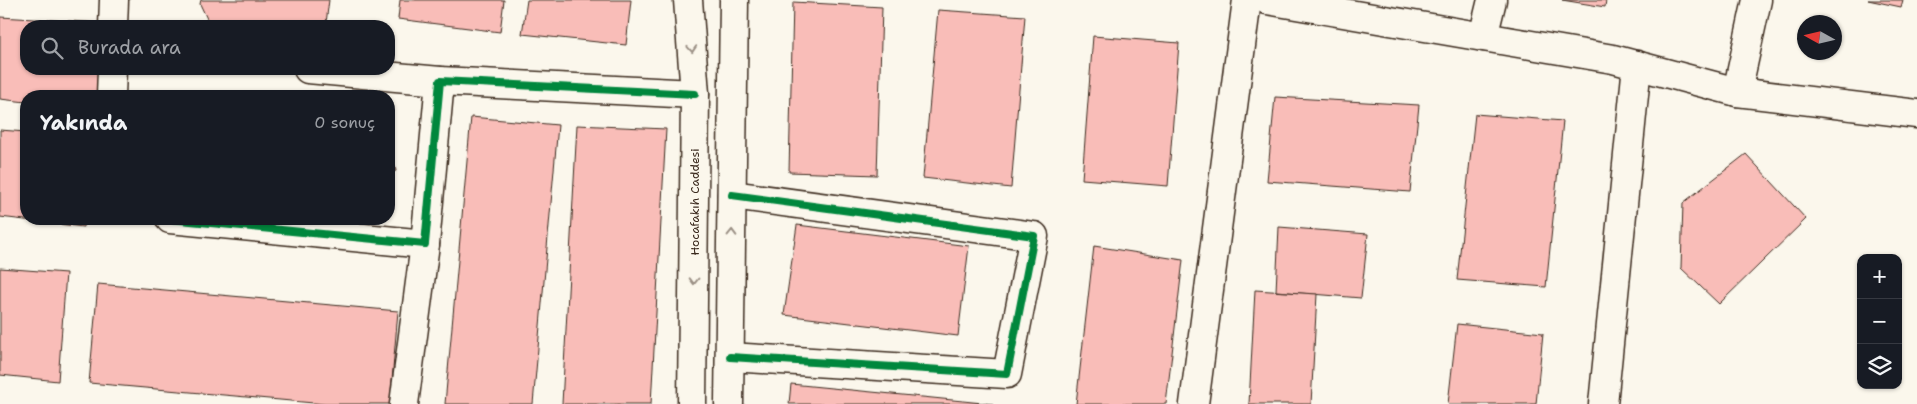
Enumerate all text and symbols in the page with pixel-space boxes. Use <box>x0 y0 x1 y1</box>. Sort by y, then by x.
north arrow <box>1797 15 1842 60</box>
search box <box>20 20 395 75</box>
icon: search <box>38 34 66 62</box>
text: Burada ara <box>78 35 181 60</box>
one-way arrow <box>686 45 697 53</box>
text: Yakında <box>40 109 127 137</box>
text: 0 sonuç <box>314 112 375 133</box>
street label: Hocafakıh Caddesi <box>687 148 703 256</box>
one-way arrow <box>726 229 737 237</box>
map controls <box>1857 254 1902 389</box>
button: + <box>1857 254 1902 299</box>
one-way arrow <box>689 278 699 285</box>
button: − <box>1857 299 1902 344</box>
button: layers <box>1857 344 1902 389</box>

